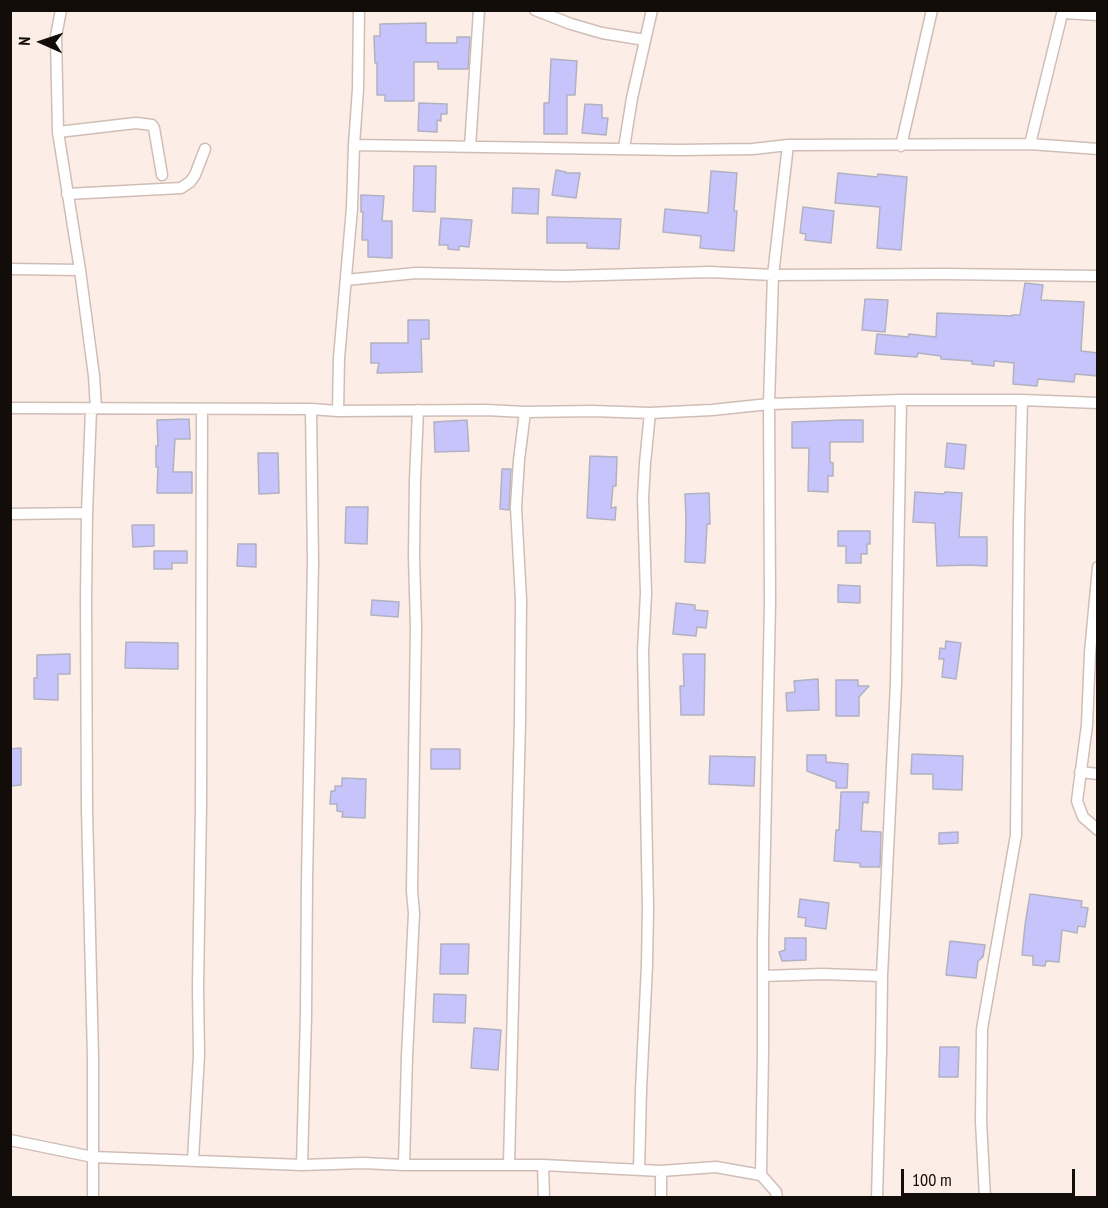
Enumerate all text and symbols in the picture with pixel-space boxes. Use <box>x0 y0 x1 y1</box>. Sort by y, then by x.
north arrow <box>12 12 72 72</box>
text: N <box>14 36 34 46</box>
scale bar <box>904 1157 1078 1195</box>
text: 100 m <box>912 1168 952 1191</box>

